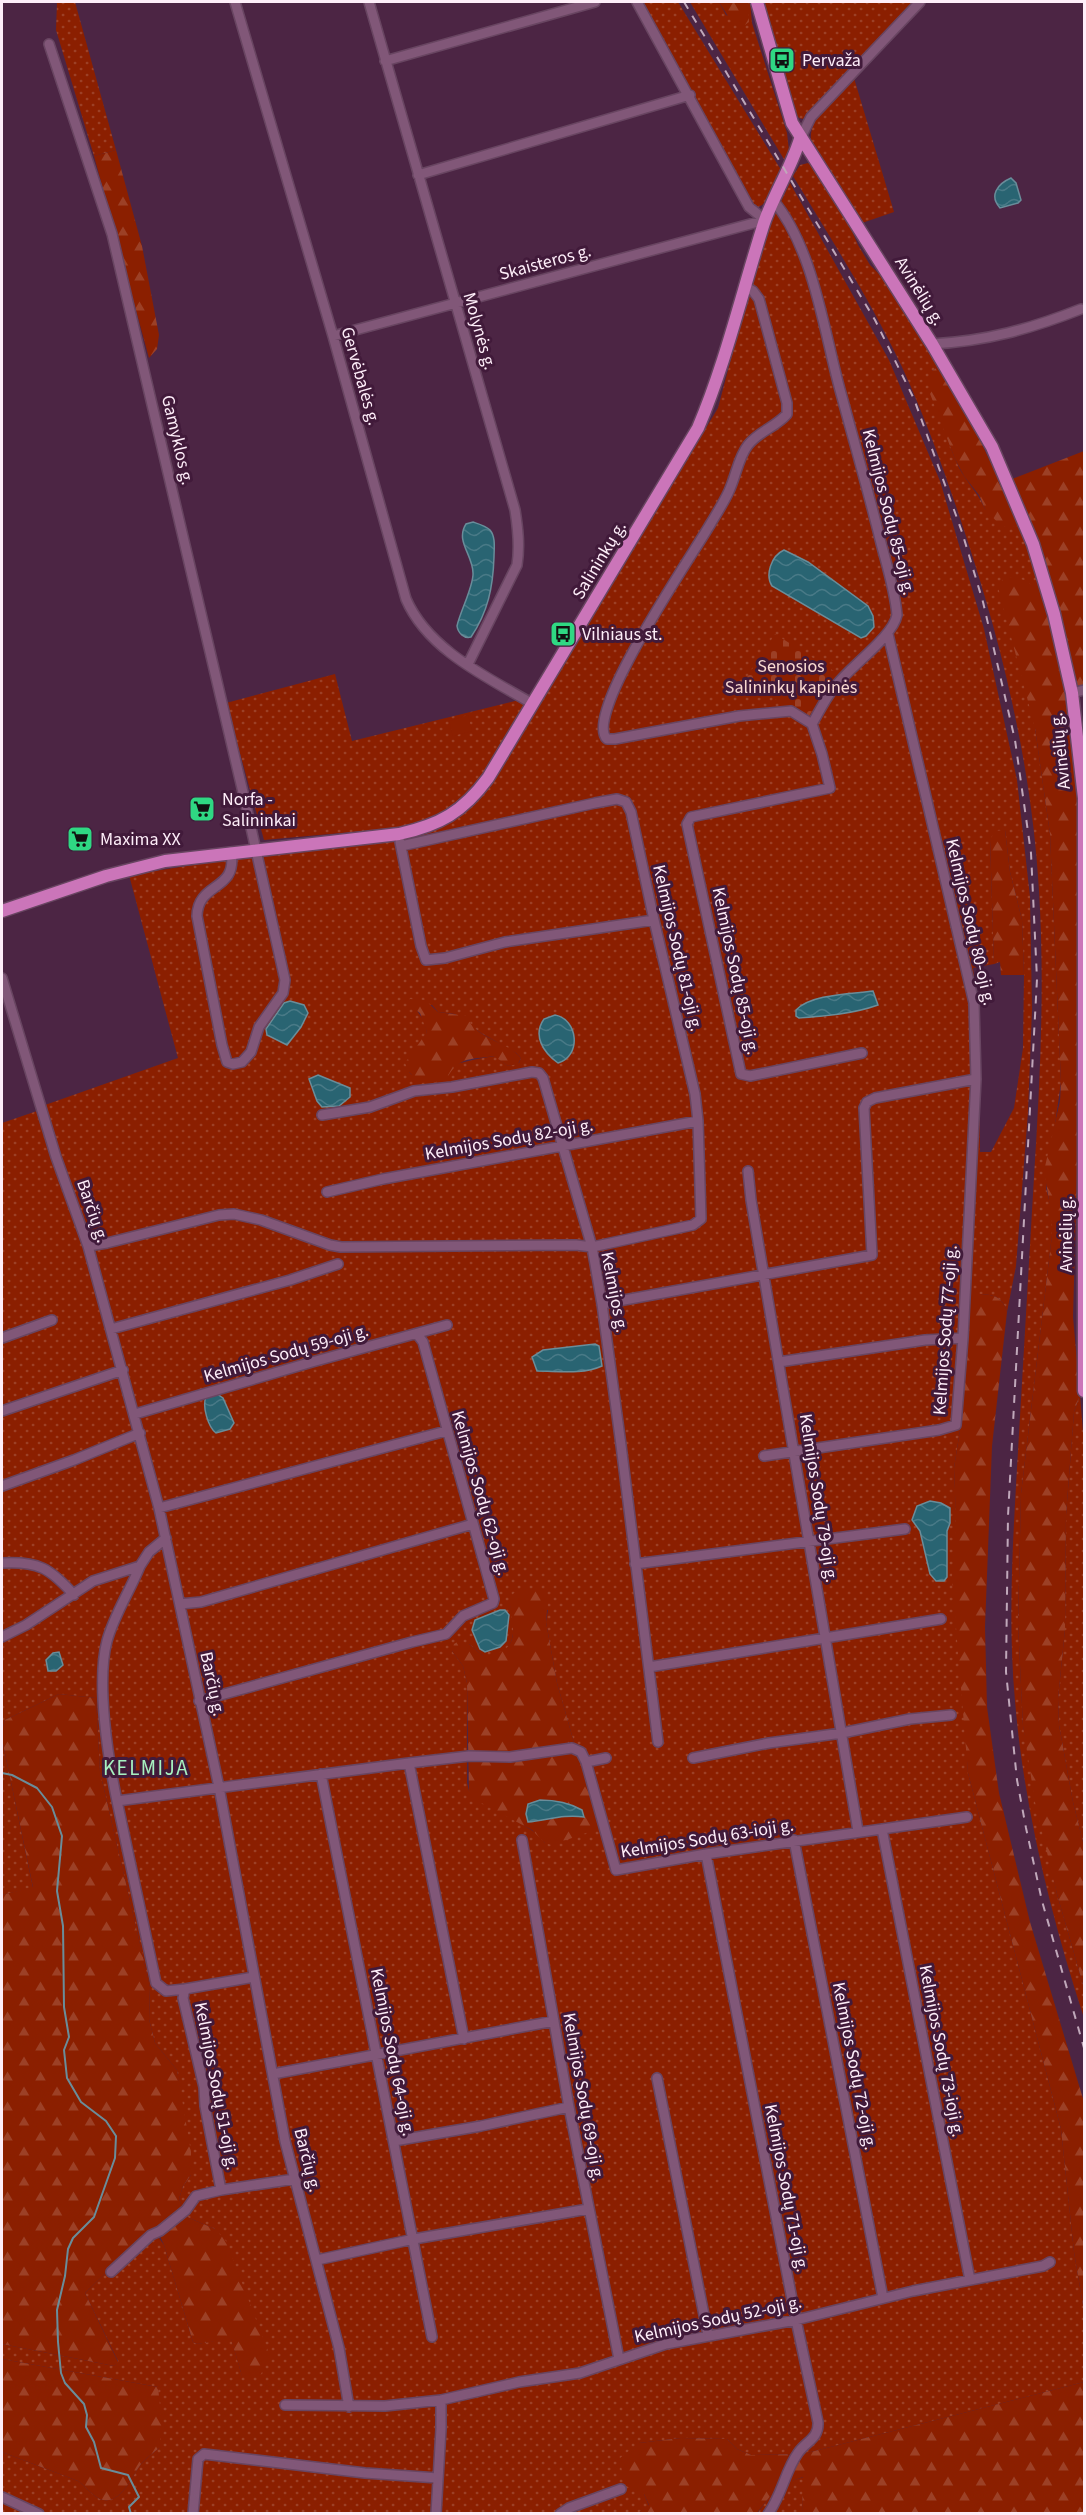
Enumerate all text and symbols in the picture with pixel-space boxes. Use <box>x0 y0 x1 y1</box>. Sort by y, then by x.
bus stop icon: Pervaža <box>767 45 797 75</box>
place label: Pervaža <box>802 48 861 73</box>
street label: Skaisteros g. <box>496 238 594 287</box>
street label: Avinėlių g. <box>889 252 951 331</box>
street label: Molynės g. <box>457 290 502 373</box>
street label: Gervėbalės g. <box>335 324 386 428</box>
street label: Gamyklos g. <box>155 393 200 487</box>
street label: Kelmijos Sodų 85-oji g. <box>856 426 921 598</box>
street label: Salininkų g. <box>566 516 633 604</box>
bus stop icon: Vilniaus st. <box>548 619 578 649</box>
place label: Vilniaus st. <box>582 622 662 647</box>
park label: Senosios Salininkų kapinės <box>725 654 857 700</box>
street label: Avinėlių g. <box>1044 711 1077 791</box>
place label: Norfa - Salininkai <box>222 787 296 833</box>
supermarket icon: Norfa - Salininkai <box>187 794 217 824</box>
supermarket icon: Maxima XX <box>65 824 95 854</box>
place label: Maxima XX <box>100 827 181 852</box>
street label: Kelmijos Sodų 80-oji g. <box>939 836 1002 1008</box>
street label: Kelmijos Sodų 81-oji g. <box>646 862 709 1034</box>
street label: Kelmijos Sodų 85-oji g. <box>706 885 765 1057</box>
street label: Kelmijos Sodų 82-oji g. <box>423 1112 595 1167</box>
street label: Barčių g. <box>70 1176 115 1246</box>
street label: Avinėlių g. <box>1054 1195 1079 1273</box>
street label: Kelmijos Sodų 77-oji g. <box>927 1244 964 1416</box>
street label: Kelmijos g. <box>594 1249 635 1335</box>
street label: Kelmijos Sodų 59-oji g. <box>201 1318 372 1389</box>
street label: Kelmijos Sodų 62-oji g. <box>445 1408 516 1579</box>
street label: Kelmijos Sodų 79-oji g. <box>793 1412 844 1584</box>
street label: Barčių g. <box>193 1650 232 1719</box>
district label: KELMIJA <box>103 1753 189 1783</box>
street label: Kelmijos Sodų 63-ioji g. <box>619 1812 795 1865</box>
street label: Kelmijos Sodų 73-ioji g. <box>913 1963 970 2139</box>
street label: Kelmijos Sodų 64-oji g. <box>364 1966 421 2138</box>
street label: Kelmijos Sodų 72-oji g. <box>826 1980 883 2152</box>
street label: Kelmijos Sodų 51-oji g. <box>188 2000 245 2172</box>
street label: Kelmijos Sodų 69-oji g. <box>556 2011 611 2183</box>
street label: Kelmijos Sodų 71-oji g. <box>758 2102 815 2274</box>
street label: Barčių g. <box>287 2125 328 2195</box>
street label: Kelmijos Sodų 52-oji g. <box>632 2290 804 2349</box>

